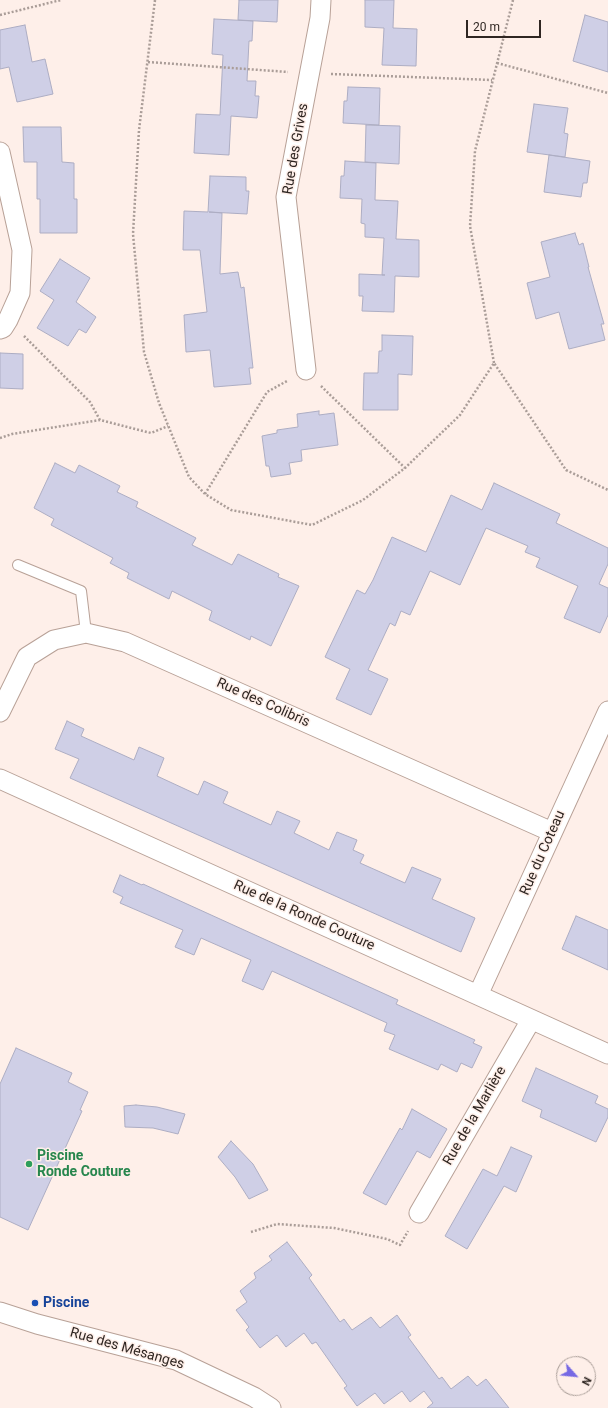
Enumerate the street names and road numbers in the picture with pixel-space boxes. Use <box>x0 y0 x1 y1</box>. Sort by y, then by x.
street label: Rue des Grives <box>280 102 312 196</box>
street label: Rue des Colibris <box>214 675 312 731</box>
street label: Rue du Coteau <box>517 808 569 898</box>
street label: Rue de la Ronde Couture <box>231 877 377 955</box>
street label: Rue de la Marlière <box>440 1064 510 1168</box>
street label: Rue des Mésanges <box>68 1325 186 1373</box>

